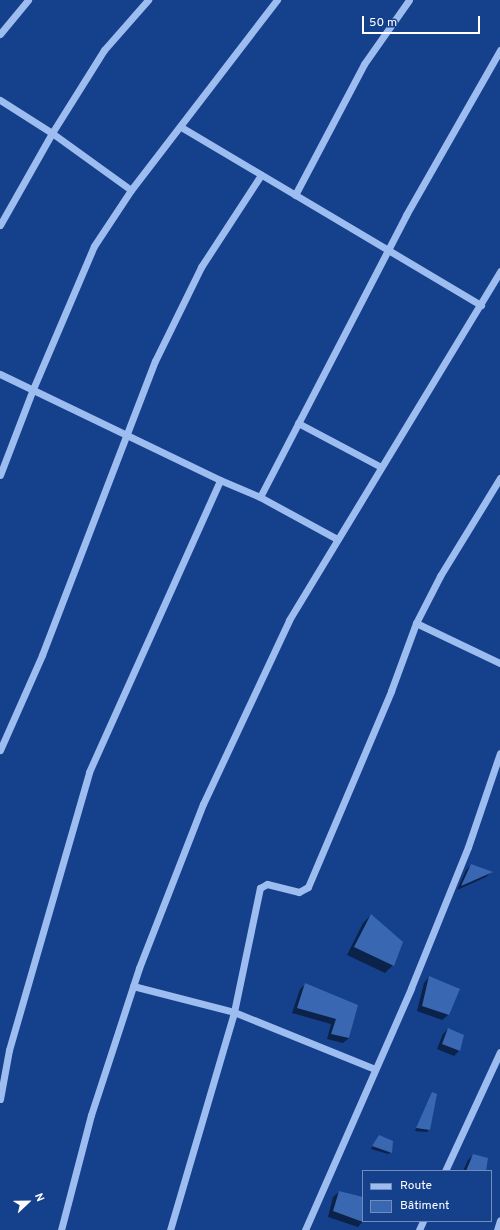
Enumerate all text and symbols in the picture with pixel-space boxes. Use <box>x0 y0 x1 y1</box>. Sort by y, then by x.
scale bar <box>364 8 482 34</box>
text: 50 m <box>369 15 397 31</box>
legend <box>362 1170 492 1222</box>
text: Route <box>400 1178 432 1194</box>
north arrow <box>8 1182 48 1222</box>
text: N <box>31 1191 47 1204</box>
text: Bâtiment <box>400 1198 450 1214</box>

